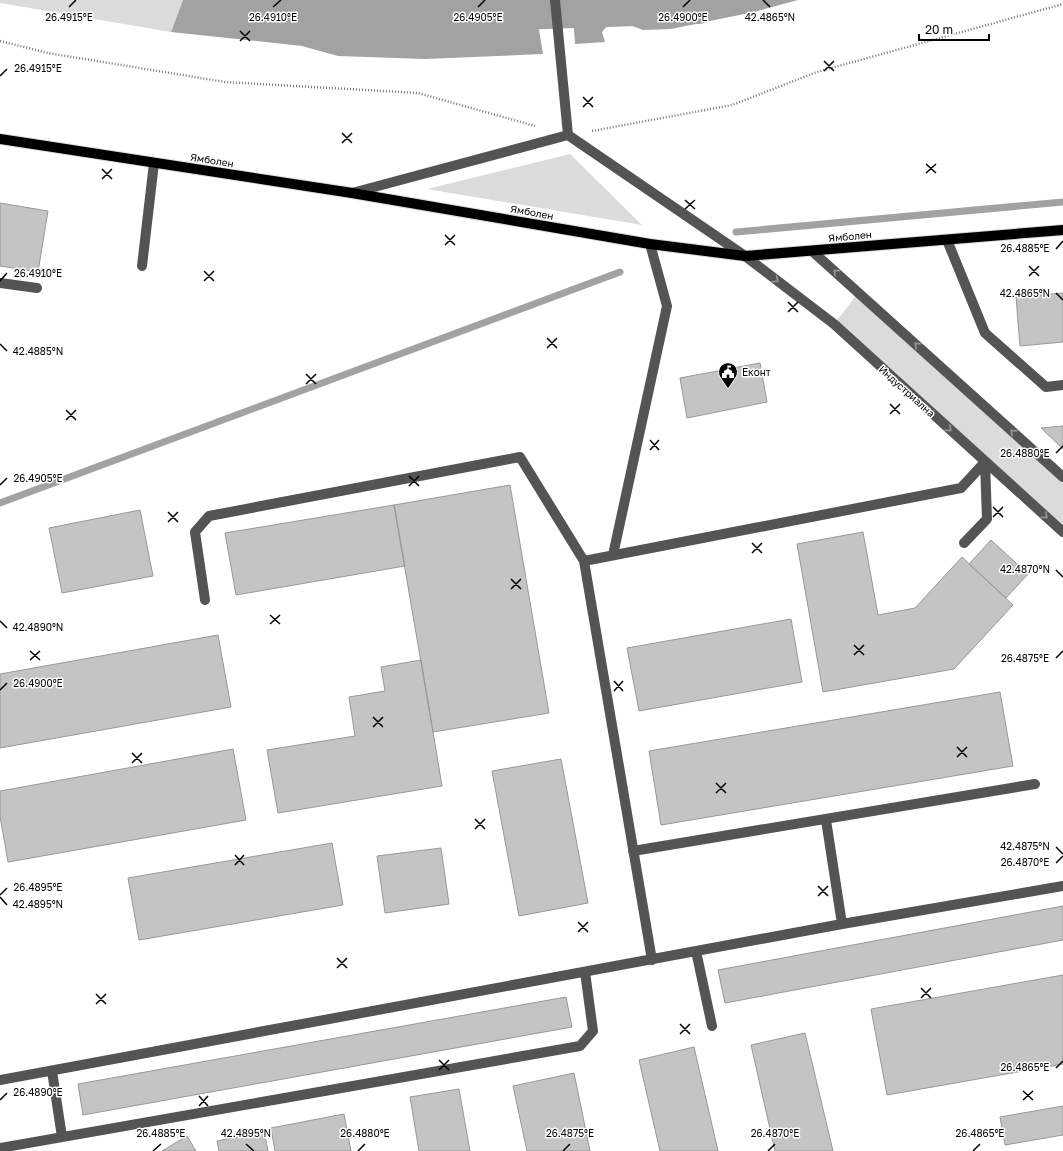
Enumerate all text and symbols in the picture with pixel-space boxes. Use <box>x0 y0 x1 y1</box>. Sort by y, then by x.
text: 26.4915°E <box>45 11 93 23</box>
text: 26.4910°E <box>249 11 297 23</box>
text: 26.4905°E <box>454 11 503 23</box>
text: 26.4900°E <box>658 11 708 23</box>
text: 42.4865°N <box>745 11 795 23</box>
scale bar <box>919 16 989 42</box>
text: 20 m <box>925 22 953 37</box>
text: 26.4915°E <box>14 62 62 74</box>
street label: Ямболен <box>190 151 234 169</box>
street label: Ямболен <box>509 202 555 222</box>
street label: Ямболен <box>828 228 872 244</box>
text: 26.4885°E <box>1001 242 1049 254</box>
text: 26.4910°E <box>14 267 62 279</box>
one-way arrow <box>833 269 840 276</box>
one-way arrow <box>772 275 779 282</box>
text: 42.4865°N <box>1000 287 1050 299</box>
one-way arrow <box>914 342 922 350</box>
text: 42.4885°N <box>13 345 63 357</box>
public building icon: Еконт <box>717 361 739 389</box>
street label: Индустриална <box>877 363 937 419</box>
place label: Еконт <box>742 366 771 378</box>
one-way arrow <box>944 424 952 431</box>
one-way arrow <box>1011 430 1018 437</box>
text: 26.4880°E <box>1000 447 1050 459</box>
text: 26.4905°E <box>14 472 63 484</box>
one-way arrow <box>1040 511 1048 519</box>
text: 42.4870°N <box>1000 563 1050 575</box>
text: 42.4890°N <box>13 621 63 633</box>
text: 26.4875°E <box>1001 652 1049 664</box>
text: 26.4900°E <box>13 677 63 689</box>
text: 42.4875°N <box>1000 840 1050 852</box>
text: 26.4870°E <box>1001 856 1049 868</box>
text: 26.4895°E <box>14 881 62 893</box>
text: 42.4895°N <box>13 898 63 910</box>
text: 26.4865°E <box>1001 1061 1049 1073</box>
text: 26.4890°E <box>13 1086 63 1098</box>
text: 26.4885°E <box>137 1127 185 1139</box>
text: 42.4895°N <box>221 1127 271 1139</box>
text: 26.4880°E <box>340 1127 390 1139</box>
text: 26.4875°E <box>546 1127 594 1139</box>
text: 26.4870°E <box>751 1127 799 1139</box>
text: 26.4865°E <box>956 1127 1004 1139</box>

